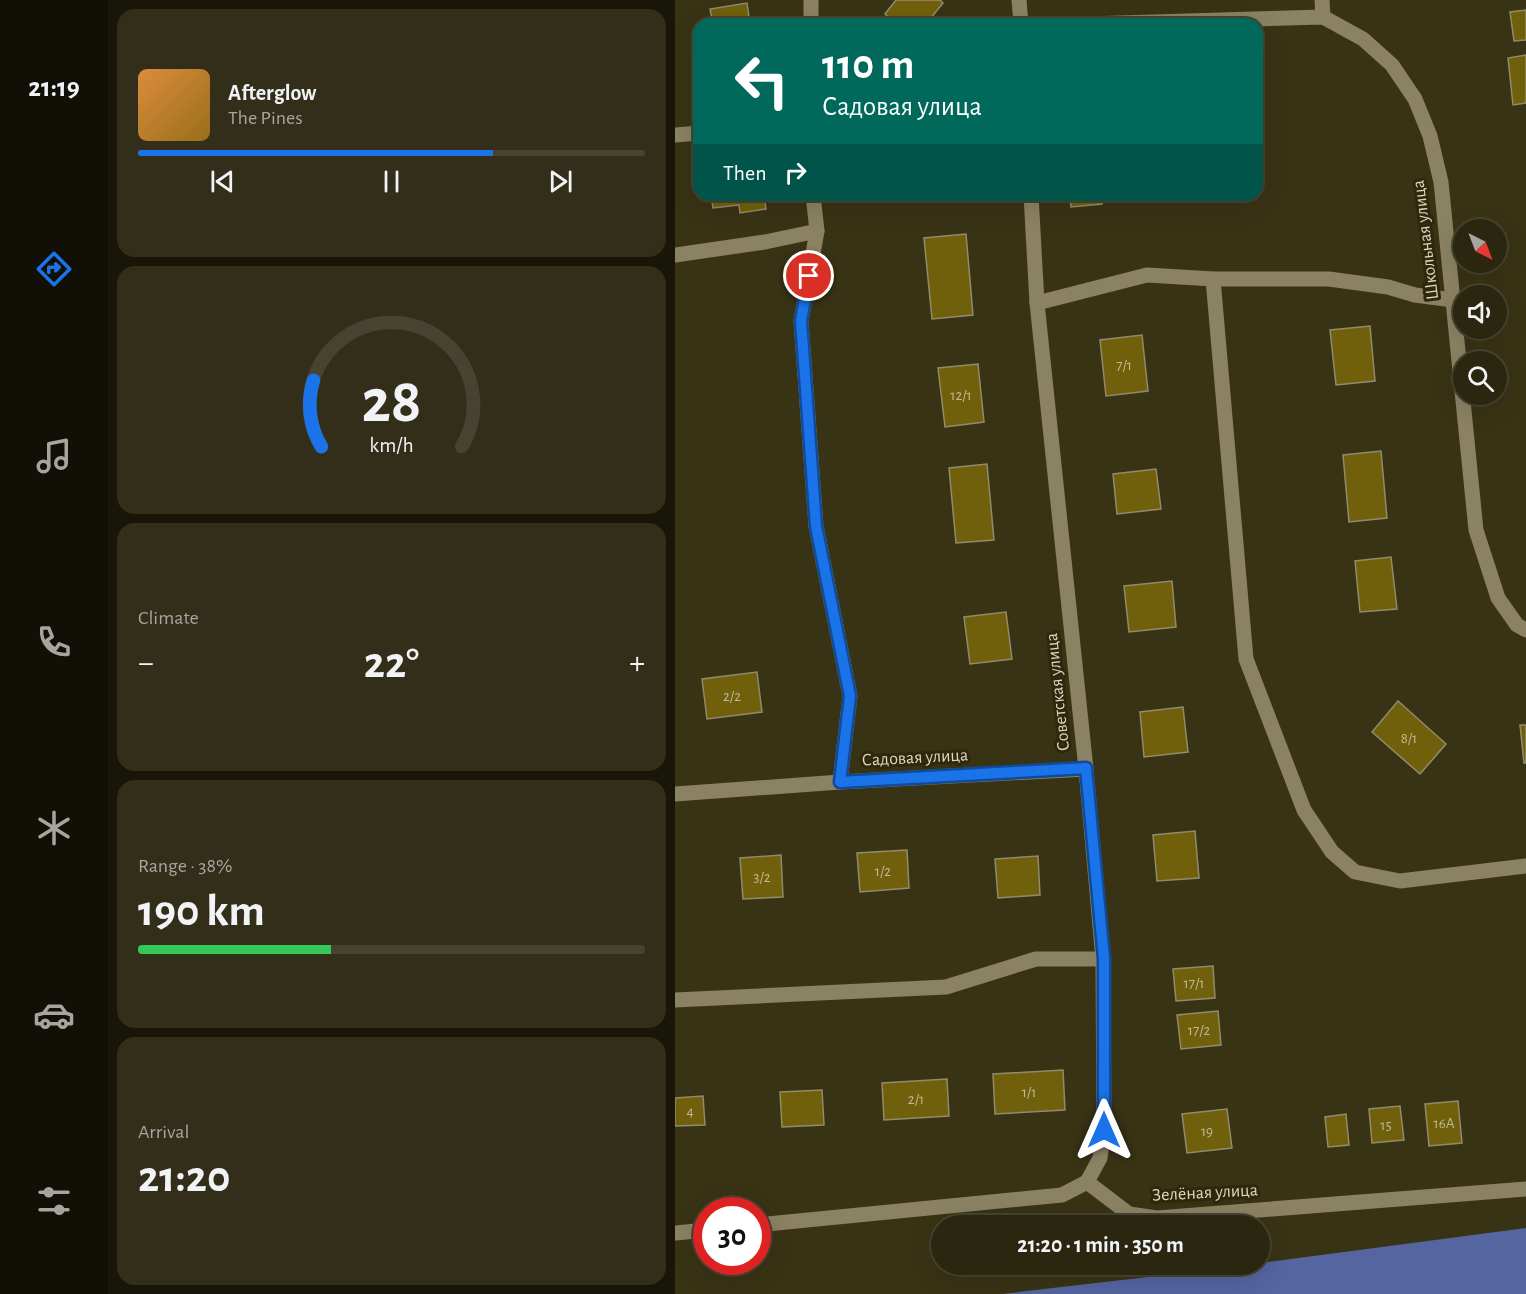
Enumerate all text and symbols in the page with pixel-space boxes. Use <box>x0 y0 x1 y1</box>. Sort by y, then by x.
icon: left <box>723 42 801 120</box>
text: 110 m <box>822 44 914 86</box>
text: 21:19 <box>28 74 80 101</box>
text: Afterglow <box>228 82 316 104</box>
text: Садовая улица <box>822 93 982 120</box>
text: The Pines <box>228 108 303 128</box>
icon: right <box>779 156 812 189</box>
text: Then <box>723 162 767 184</box>
icon: previous <box>206 165 239 198</box>
icon: pause <box>375 165 408 198</box>
icon: next <box>544 165 577 198</box>
street label: Школьная улица <box>1410 179 1442 301</box>
north arrow <box>1453 219 1507 273</box>
map controls <box>1453 219 1507 405</box>
icon: directions <box>33 248 75 290</box>
pin <box>783 250 834 301</box>
icon: arrive <box>792 259 825 292</box>
button: sound <box>1453 285 1507 339</box>
button: search <box>1453 351 1507 405</box>
house number: 7/1 <box>1116 358 1132 373</box>
text: 28 <box>361 371 422 433</box>
house number: 12/1 <box>950 388 972 403</box>
icon: music <box>33 435 75 477</box>
text: km/h <box>369 435 414 456</box>
text: Climate <box>138 608 199 628</box>
icon: phone <box>33 621 75 663</box>
street label: Советская улица <box>1043 632 1073 752</box>
text: 22° <box>364 641 419 686</box>
text: − <box>138 647 154 680</box>
text: + <box>629 647 645 680</box>
house number: 2/2 <box>723 689 741 704</box>
house number: 8/1 <box>1401 731 1417 746</box>
street label: Садовая улица <box>861 746 969 770</box>
icon: climate <box>33 807 75 849</box>
text: Range · 38% <box>138 856 232 876</box>
house number: 1/2 <box>875 864 891 879</box>
house number: 3/2 <box>753 870 771 885</box>
text: 190 km <box>138 889 265 934</box>
house number: 17/1 <box>1184 976 1204 991</box>
icon: car <box>33 994 75 1036</box>
house number: 17/2 <box>1188 1023 1210 1038</box>
house number: 1/1 <box>1022 1085 1036 1100</box>
house number: 2/1 <box>908 1092 924 1107</box>
position arrow <box>1072 1098 1136 1162</box>
house number: 4 <box>686 1104 694 1119</box>
house number: 16А <box>1433 1116 1455 1131</box>
house number: 15 <box>1380 1118 1392 1133</box>
text: Arrival <box>138 1122 189 1142</box>
house number: 19 <box>1201 1124 1213 1139</box>
text: 21:20 <box>138 1155 230 1200</box>
icon: filters <box>33 1180 75 1222</box>
street label: Зелёная улица <box>1152 1181 1258 1205</box>
speed limit sign: 30 <box>693 1197 771 1275</box>
text: 21:20 · 1 min · 350 m <box>1017 1234 1184 1256</box>

